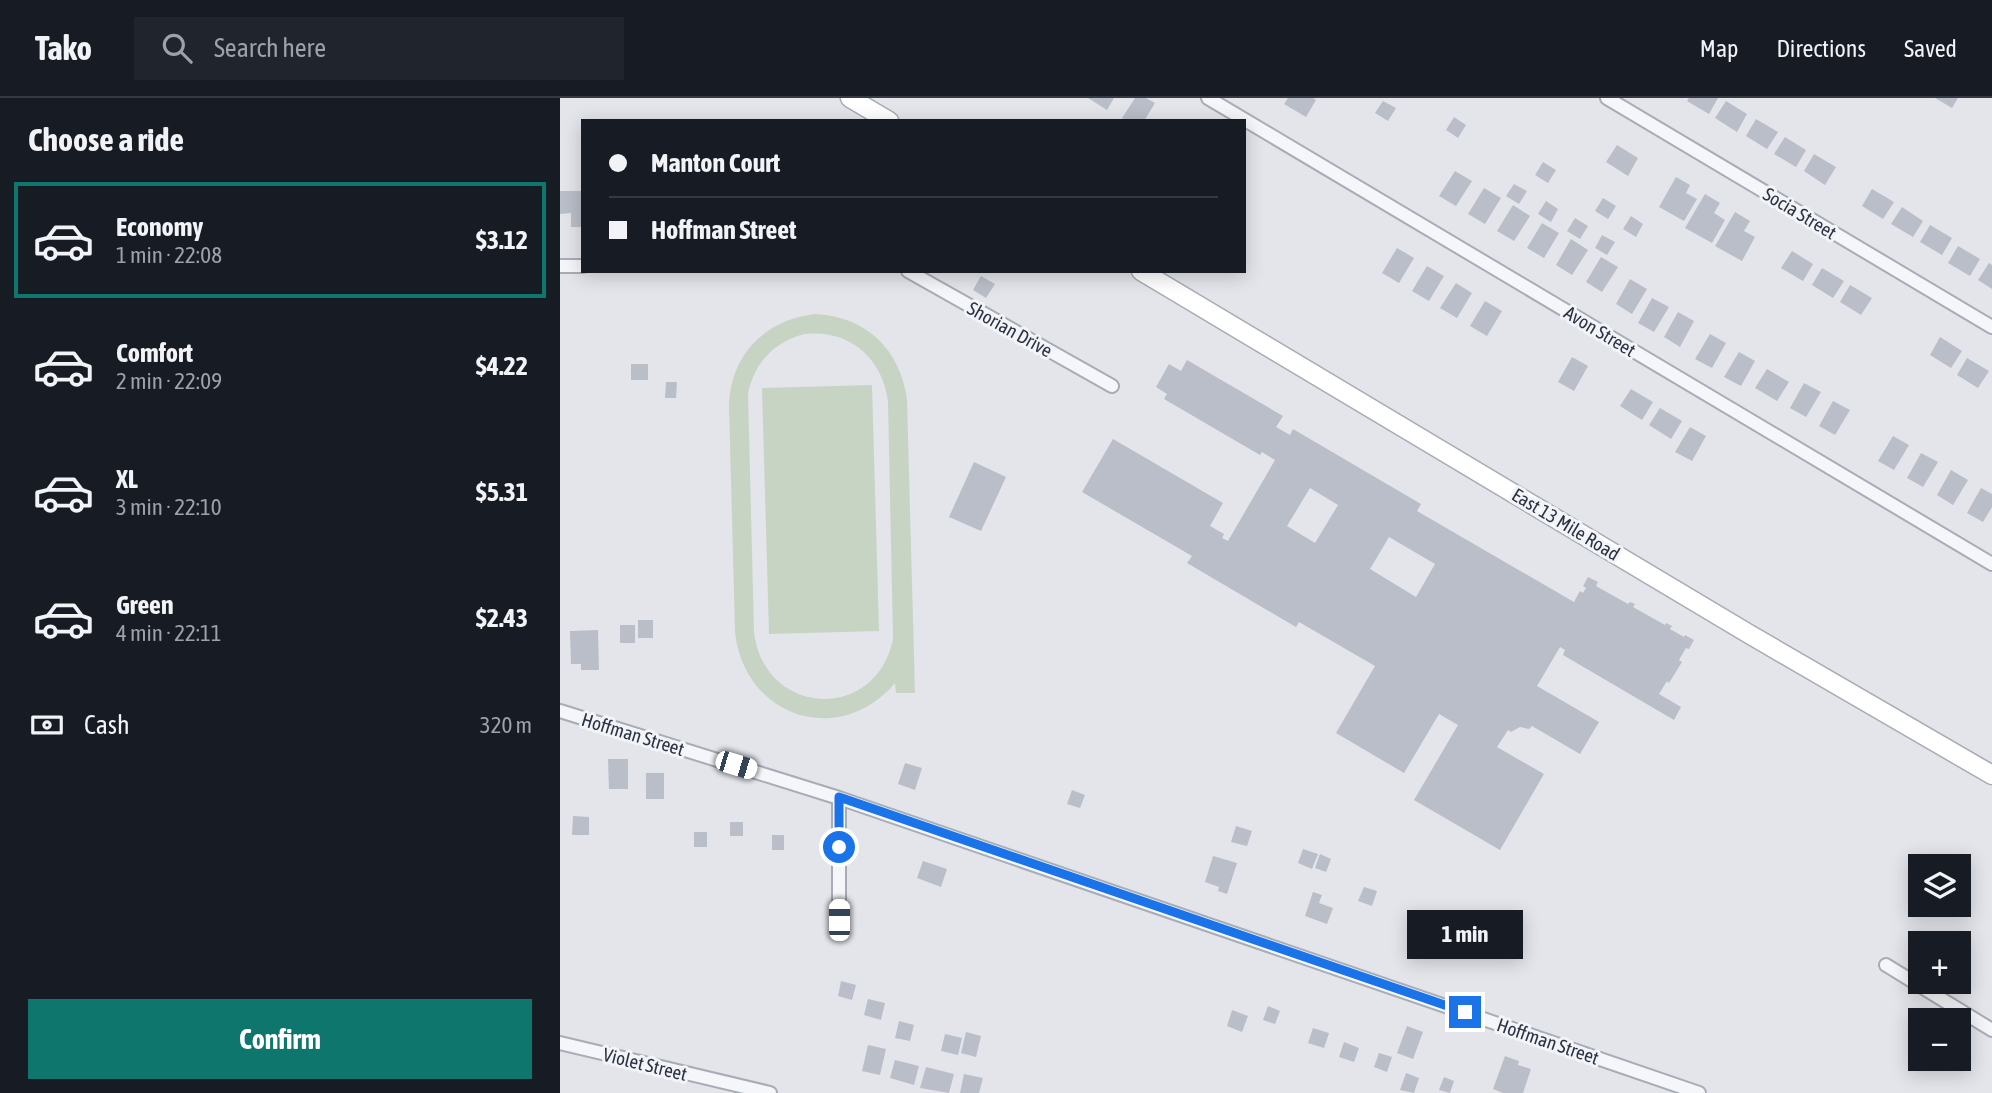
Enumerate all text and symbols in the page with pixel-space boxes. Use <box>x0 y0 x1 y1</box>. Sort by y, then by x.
search box <box>134 17 624 80</box>
text: Tako <box>35 29 92 67</box>
icon: search <box>158 29 196 67</box>
text: Search here <box>214 33 326 63</box>
text: Map <box>1700 35 1738 62</box>
text: Directions <box>1776 35 1866 62</box>
text: Saved <box>1904 35 1957 62</box>
text: Choose a ride <box>28 121 184 158</box>
text: Manton Court <box>651 148 780 178</box>
street label: Socia Street <box>1759 183 1841 243</box>
icon: car <box>32 209 95 272</box>
text: Economy <box>116 212 203 242</box>
text: Hoffman Street <box>651 215 796 245</box>
text: $3.12 <box>476 225 528 255</box>
text: 1 min · 22:08 <box>116 242 222 268</box>
street label: Shorian Drive <box>964 297 1056 361</box>
street label: Avon Street <box>1560 301 1640 361</box>
icon: car <box>32 335 95 398</box>
text: Comfort <box>116 338 193 368</box>
text: $4.22 <box>476 351 528 381</box>
text: 2 min · 22:09 <box>116 368 222 394</box>
icon: car <box>32 461 95 524</box>
text: XL <box>116 464 138 494</box>
text: $5.31 <box>476 477 528 507</box>
street label: East 13 Mile Road <box>1508 483 1624 565</box>
text: 3 min · 22:10 <box>116 494 222 520</box>
icon: car <box>32 587 95 650</box>
text: Green <box>116 590 174 620</box>
text: $2.43 <box>476 603 528 633</box>
text: 4 min · 22:11 <box>116 620 222 646</box>
icon: cash <box>28 706 66 744</box>
street label: Hoffman Street <box>579 708 687 760</box>
text: Cash <box>84 710 130 740</box>
text: 320 m <box>480 712 532 738</box>
car <box>713 749 760 781</box>
route start <box>823 831 855 863</box>
map controls <box>1908 854 1971 1071</box>
button: layers <box>1908 854 1971 917</box>
car <box>829 899 850 941</box>
callout: 1 min <box>1407 911 1523 960</box>
text: 1 min <box>1442 921 1488 947</box>
button: + <box>1908 931 1971 994</box>
route end <box>1449 996 1481 1028</box>
button: Confirm <box>28 999 532 1079</box>
button: − <box>1908 1008 1971 1071</box>
street label: Hoffman Street <box>1494 1013 1602 1069</box>
street label: Violet Street <box>601 1043 689 1085</box>

